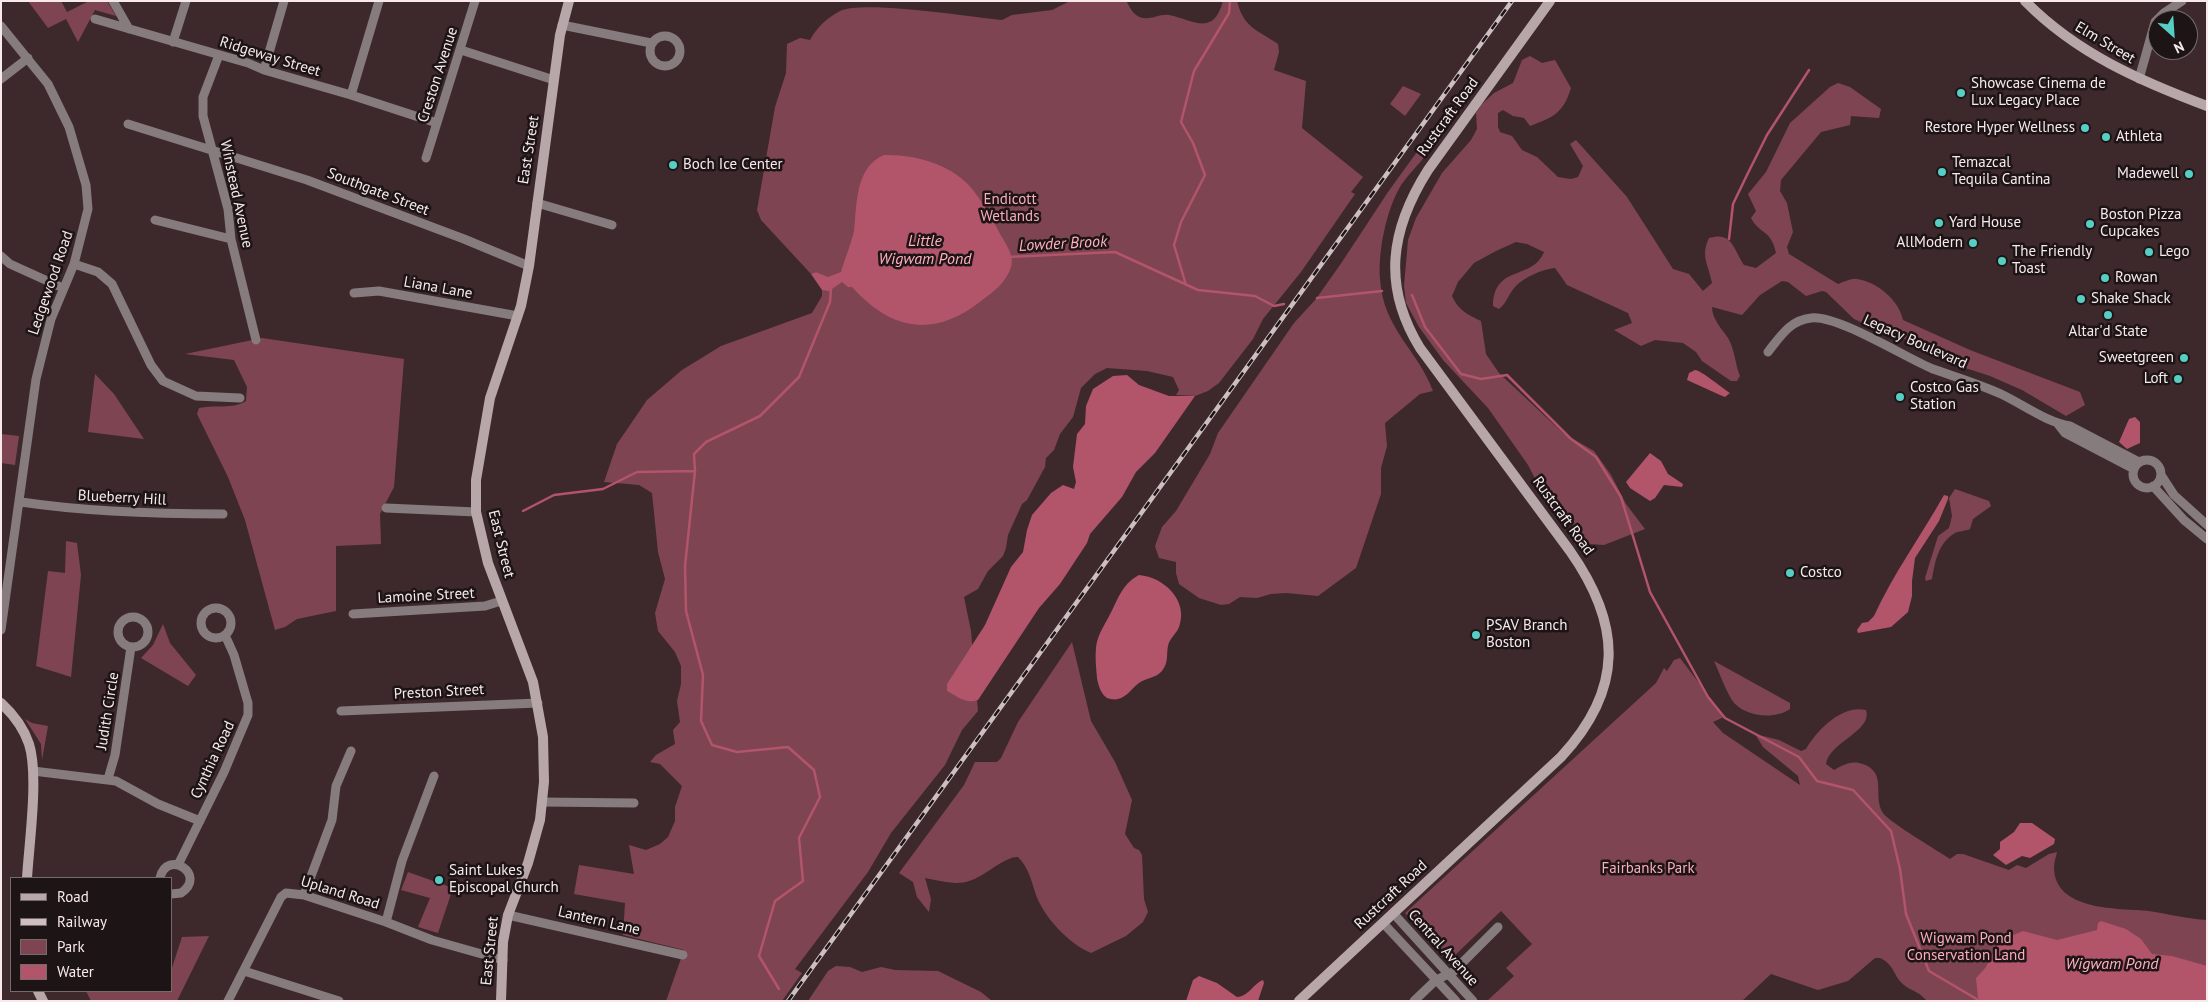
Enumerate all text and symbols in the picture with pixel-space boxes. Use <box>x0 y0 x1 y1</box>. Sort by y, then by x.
north arrow <box>2148 10 2198 60</box>
street label: Elm Street <box>2072 18 2138 68</box>
street label: Creston Avenue <box>414 25 462 125</box>
street label: Ridgeway Street <box>217 33 323 81</box>
text: N <box>2171 37 2187 58</box>
street label: Rustcraft Road <box>1413 74 1483 160</box>
place label: Showcase Cinema de Lux Legacy Place <box>1971 75 2106 110</box>
marker: Showcase Cinema de Lux Legacy Place <box>1955 87 1967 99</box>
street label: East Street <box>515 114 543 186</box>
place label: Restore Hyper Wellness <box>1925 119 2075 137</box>
marker: Restore Hyper Wellness <box>2079 122 2091 134</box>
place label: Athleta <box>2116 128 2162 146</box>
marker: Athleta <box>2100 131 2112 143</box>
street label: Winstead Avenue <box>216 138 256 250</box>
place label: Temazcal Tequila Cantina <box>1952 154 2051 189</box>
place label: Boch Ice Center <box>683 156 783 174</box>
marker: Boch Ice Center <box>667 159 679 171</box>
street label: Southgate Street <box>324 164 432 220</box>
place label: Madewell <box>2117 165 2179 183</box>
marker: Temazcal Tequila Cantina <box>1936 166 1948 178</box>
marker: Madewell <box>2183 168 2195 180</box>
park label: Endicott Wetlands <box>981 191 1039 226</box>
place label: Boston Pizza Cupcakes <box>2100 206 2182 241</box>
place label: Yard House <box>1949 214 2021 232</box>
marker: Yard House <box>1933 217 1945 229</box>
marker: Boston Pizza Cupcakes <box>2084 218 2096 230</box>
street label: Ledgewood Road <box>25 229 77 337</box>
water label: Little Wigwam Pond <box>878 231 972 269</box>
water label: Lowder Brook <box>1018 232 1108 256</box>
place label: AllModern <box>1897 234 1963 252</box>
marker: AllModern <box>1967 237 1979 249</box>
place label: The Friendly Toast <box>2012 243 2092 278</box>
place label: Lego <box>2159 243 2189 261</box>
marker: Lego <box>2143 246 2155 258</box>
marker: The Friendly Toast <box>1996 255 2008 267</box>
place label: Rowan <box>2115 269 2158 287</box>
marker: Rowan <box>2099 272 2111 284</box>
street label: Liana Lane <box>402 273 474 303</box>
place label: Shake Shack <box>2091 290 2171 308</box>
marker: Shake Shack <box>2075 293 2087 305</box>
marker: Altar'd State <box>2102 309 2114 321</box>
street label: Legacy Boulevard <box>1860 311 1970 373</box>
place label: Altar'd State <box>2068 323 2148 341</box>
place label: Sweetgreen <box>2099 349 2174 367</box>
marker: Sweetgreen <box>2178 352 2190 364</box>
place label: Loft <box>2144 370 2168 388</box>
marker: Loft <box>2172 373 2184 385</box>
place label: Costco Gas Station <box>1910 379 1979 414</box>
marker: Costco Gas Station <box>1894 391 1906 403</box>
street label: Rustcraft Road <box>1528 473 1598 559</box>
street label: Blueberry Hill <box>77 487 167 509</box>
street label: East Street <box>484 508 518 580</box>
place label: Costco <box>1800 564 1842 582</box>
marker: Costco <box>1784 567 1796 579</box>
street label: Lamoine Street <box>377 584 475 608</box>
place label: PSAV Branch Boston <box>1486 617 1567 652</box>
marker: PSAV Branch Boston <box>1470 629 1482 641</box>
street label: Judith Circle <box>93 671 123 751</box>
street label: Preston Street <box>393 681 485 703</box>
street label: Cynthia Road <box>187 718 239 802</box>
street label: Rustcraft Road <box>1351 857 1431 933</box>
park label: Fairbanks Park <box>1601 860 1695 878</box>
place label: Saint Lukes Episcopal Church <box>449 862 559 897</box>
street label: Upland Road <box>298 872 382 914</box>
marker: Saint Lukes Episcopal Church <box>433 874 445 886</box>
legend <box>10 877 172 992</box>
text: Road <box>57 887 89 906</box>
street label: Lantern Lane <box>556 903 642 939</box>
street label: Central Avenue <box>1404 906 1482 990</box>
text: Railway <box>57 912 107 931</box>
street label: East Street <box>477 916 503 986</box>
park label: Wigwam Pond Conservation Land <box>1907 930 2025 965</box>
text: Park <box>57 937 85 956</box>
water label: Wigwam Pond <box>2065 954 2159 974</box>
text: Water <box>57 962 94 981</box>

